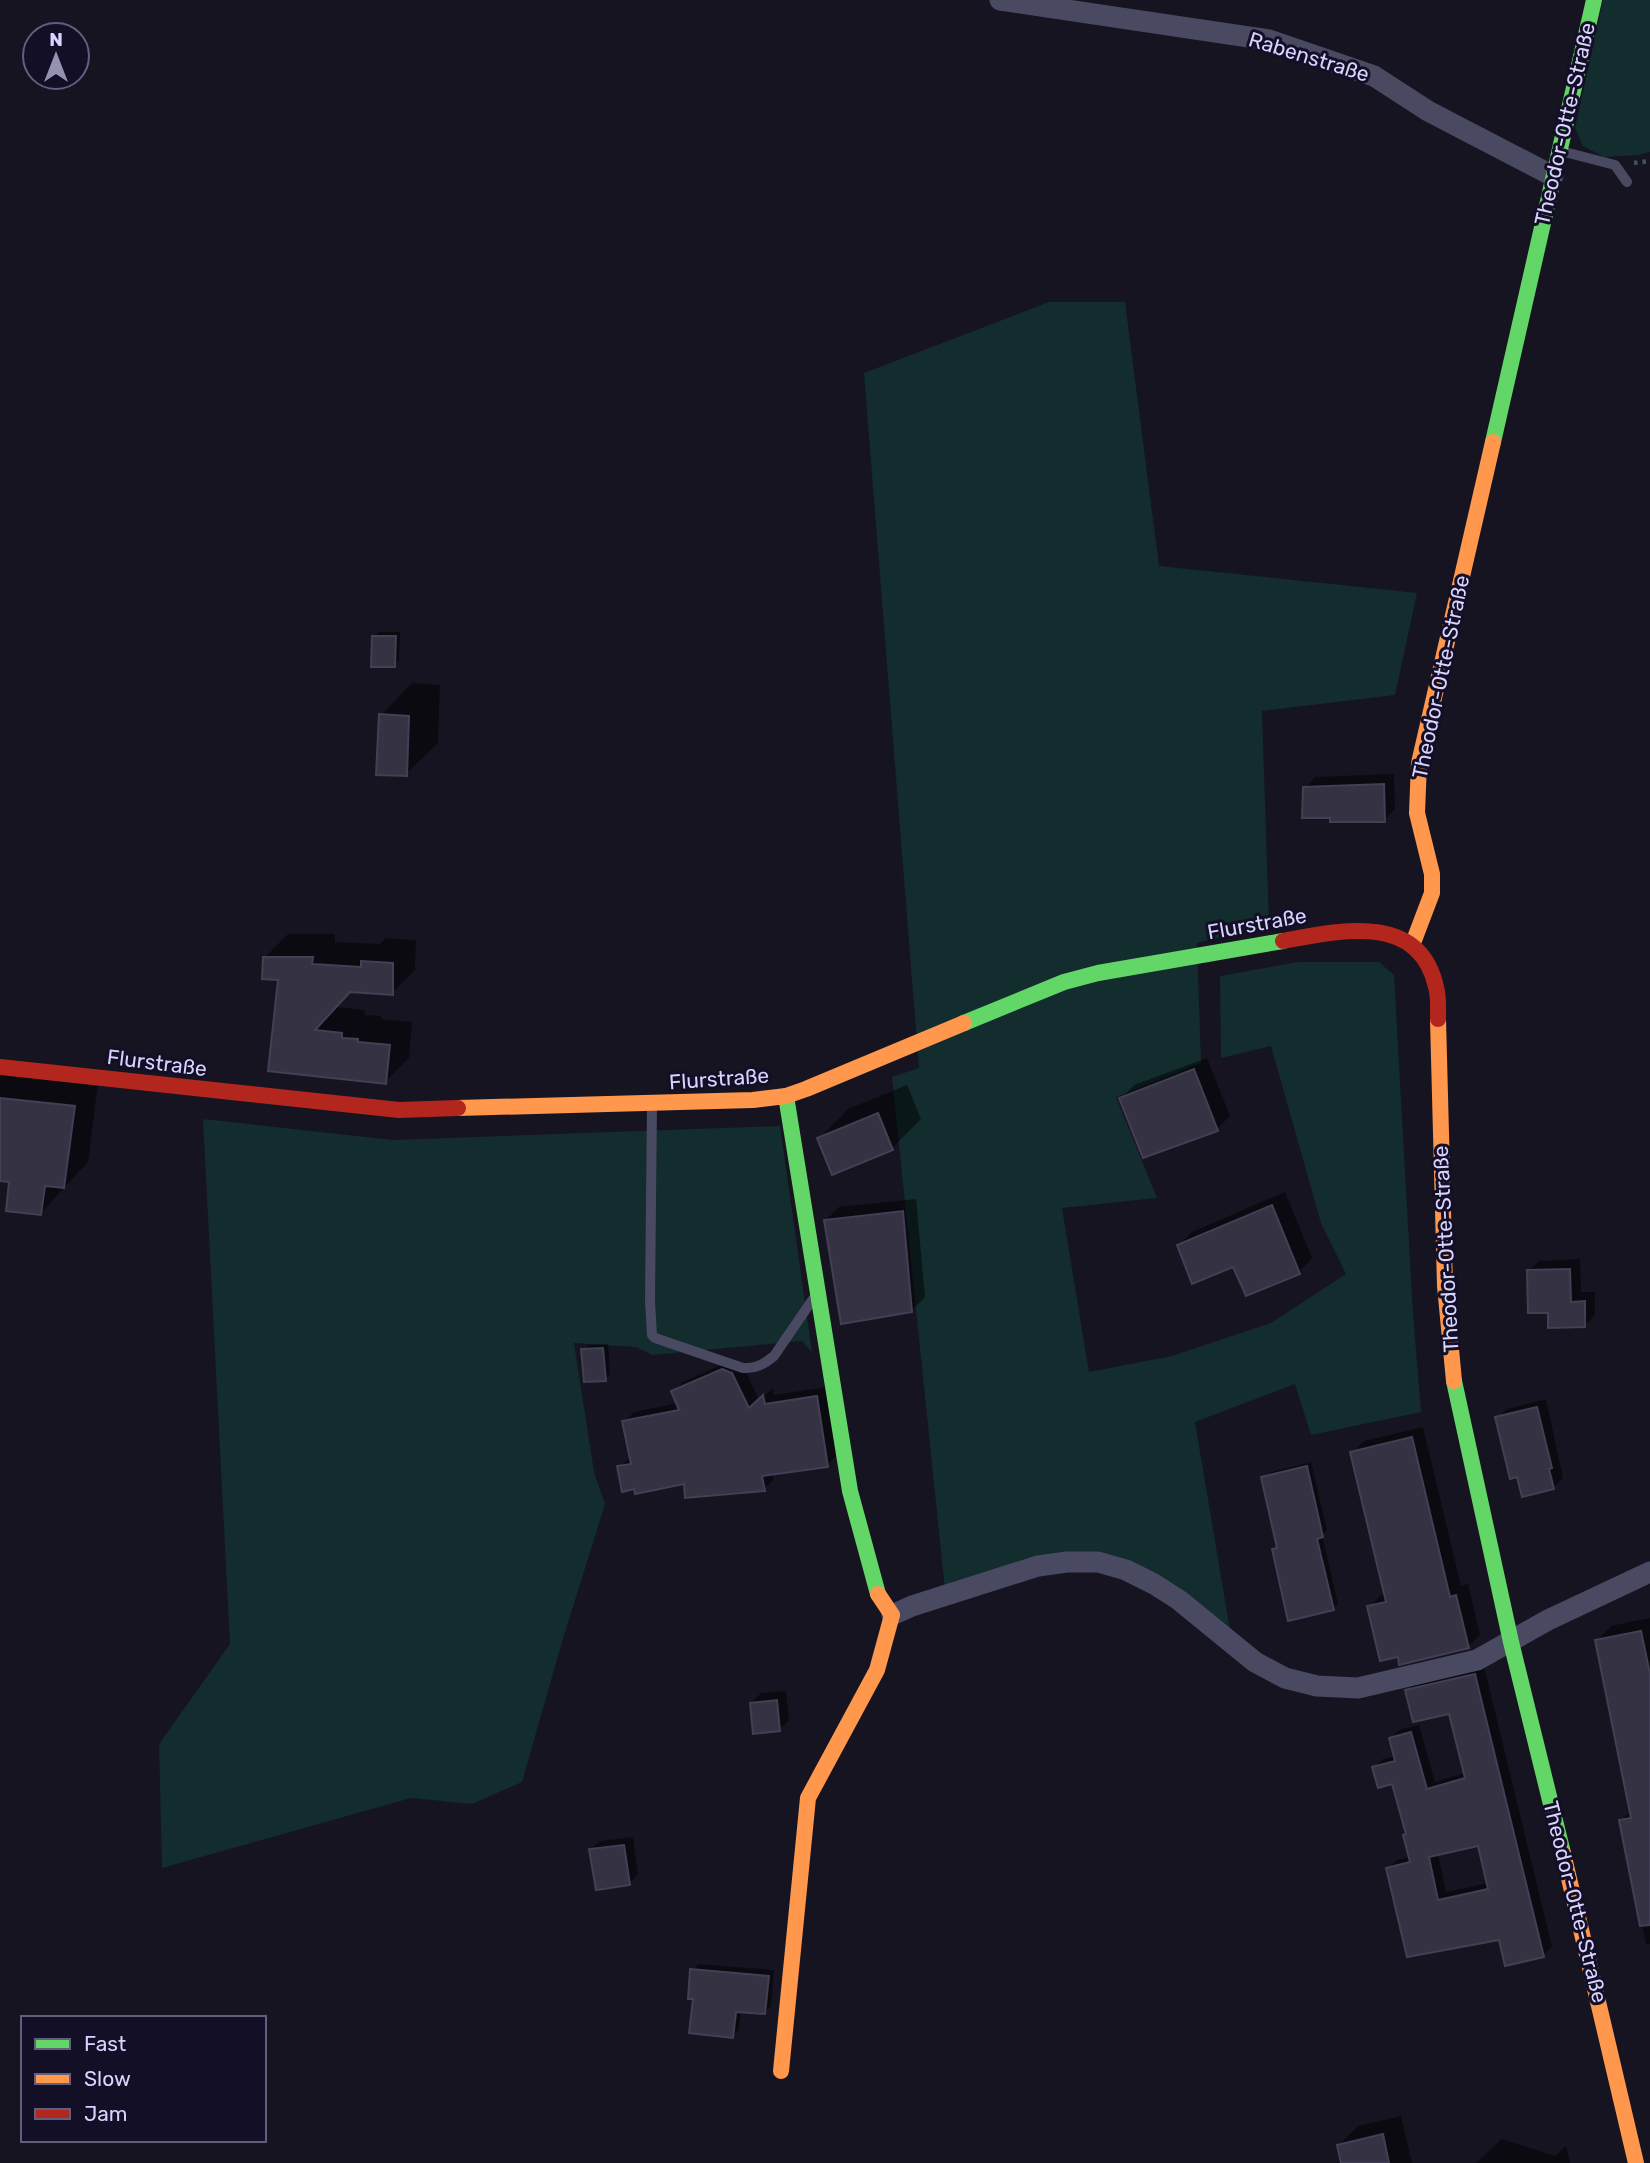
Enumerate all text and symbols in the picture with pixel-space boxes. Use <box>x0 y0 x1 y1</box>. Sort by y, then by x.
street label: Theodor-Otte-Straße <box>1529 20 1600 228</box>
north arrow <box>21 21 91 91</box>
street label: Rabenstraße <box>1246 26 1372 87</box>
text: N <box>49 28 63 51</box>
street label: Theodor-Otte-Straße <box>1407 573 1474 781</box>
street label: Flurstraße <box>1205 902 1309 945</box>
street label: Flurstraße <box>106 1044 208 1081</box>
street label: Flurstraße <box>668 1063 770 1094</box>
street label: Theodor-Otte-Straße <box>1428 1145 1463 1353</box>
street label: Theodor-Otte-Straße <box>1538 1798 1613 2005</box>
legend <box>21 2016 266 2142</box>
text: Fast <box>84 2031 126 2056</box>
text: Slow <box>84 2066 131 2091</box>
text: Jam <box>84 2101 128 2126</box>

